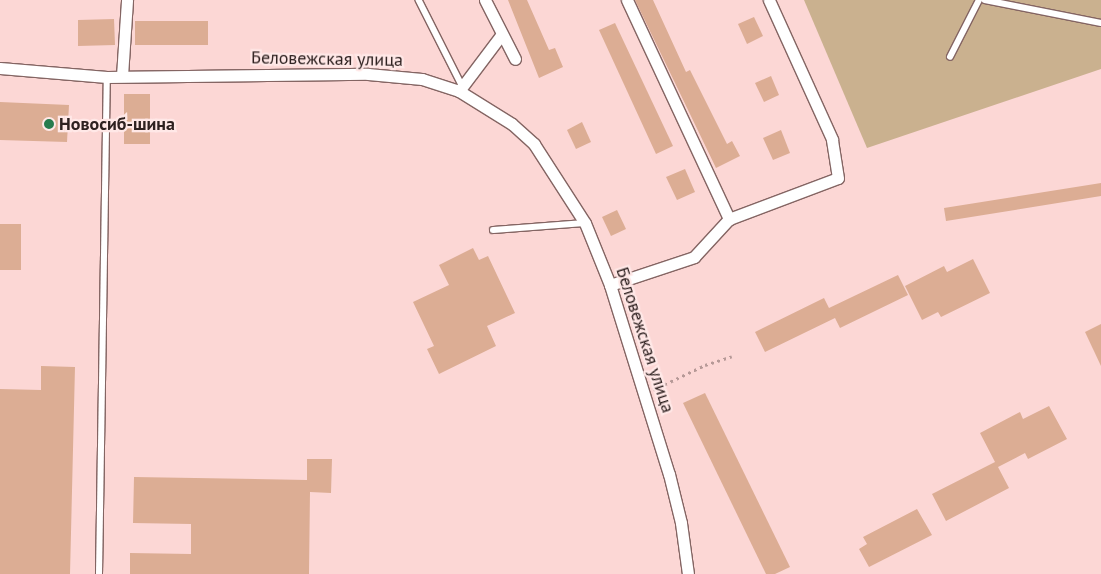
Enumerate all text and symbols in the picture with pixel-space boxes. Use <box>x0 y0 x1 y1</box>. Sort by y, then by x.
street label: Беловежская улица <box>251 47 403 71</box>
place label: Новосиб-шина <box>59 113 175 135</box>
marker: Новосиб-шина <box>43 118 55 130</box>
street label: Беловежская улица <box>611 264 679 416</box>

